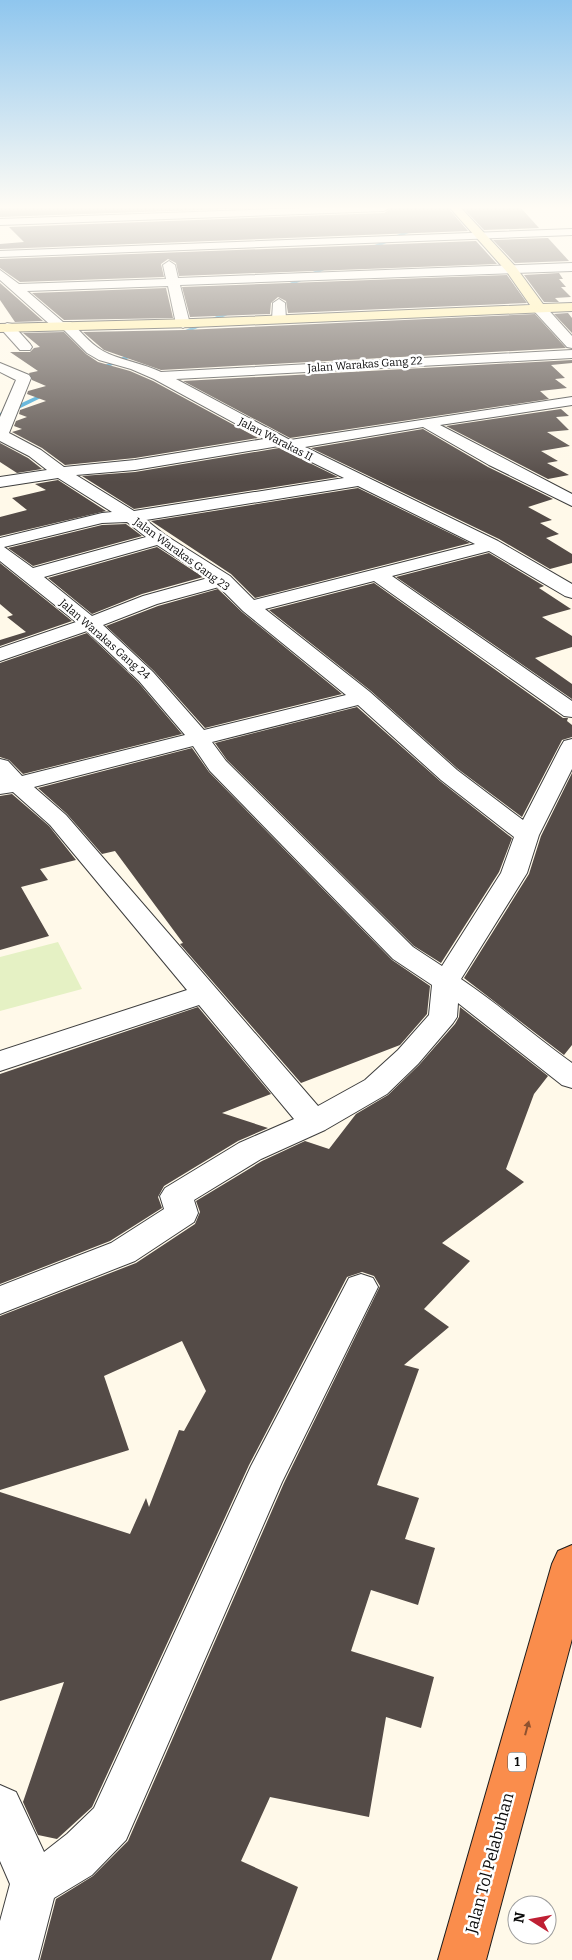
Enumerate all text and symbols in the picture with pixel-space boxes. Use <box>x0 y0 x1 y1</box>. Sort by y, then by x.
street label: Jalan Warakas Gang 22 <box>306 354 423 375</box>
street label: Jalan Warakas II <box>236 415 315 464</box>
street label: Jalan Warakas Gang 23 <box>130 515 232 594</box>
street label: Jalan Warakas Gang 24 <box>56 596 153 683</box>
one-way arrow <box>523 1720 531 1735</box>
road number: 1 <box>508 1752 526 1771</box>
street label: Jalan Tol Pelabuhan <box>461 1791 517 1937</box>
north arrow <box>507 1895 557 1945</box>
text: N <box>510 1911 529 1925</box>

